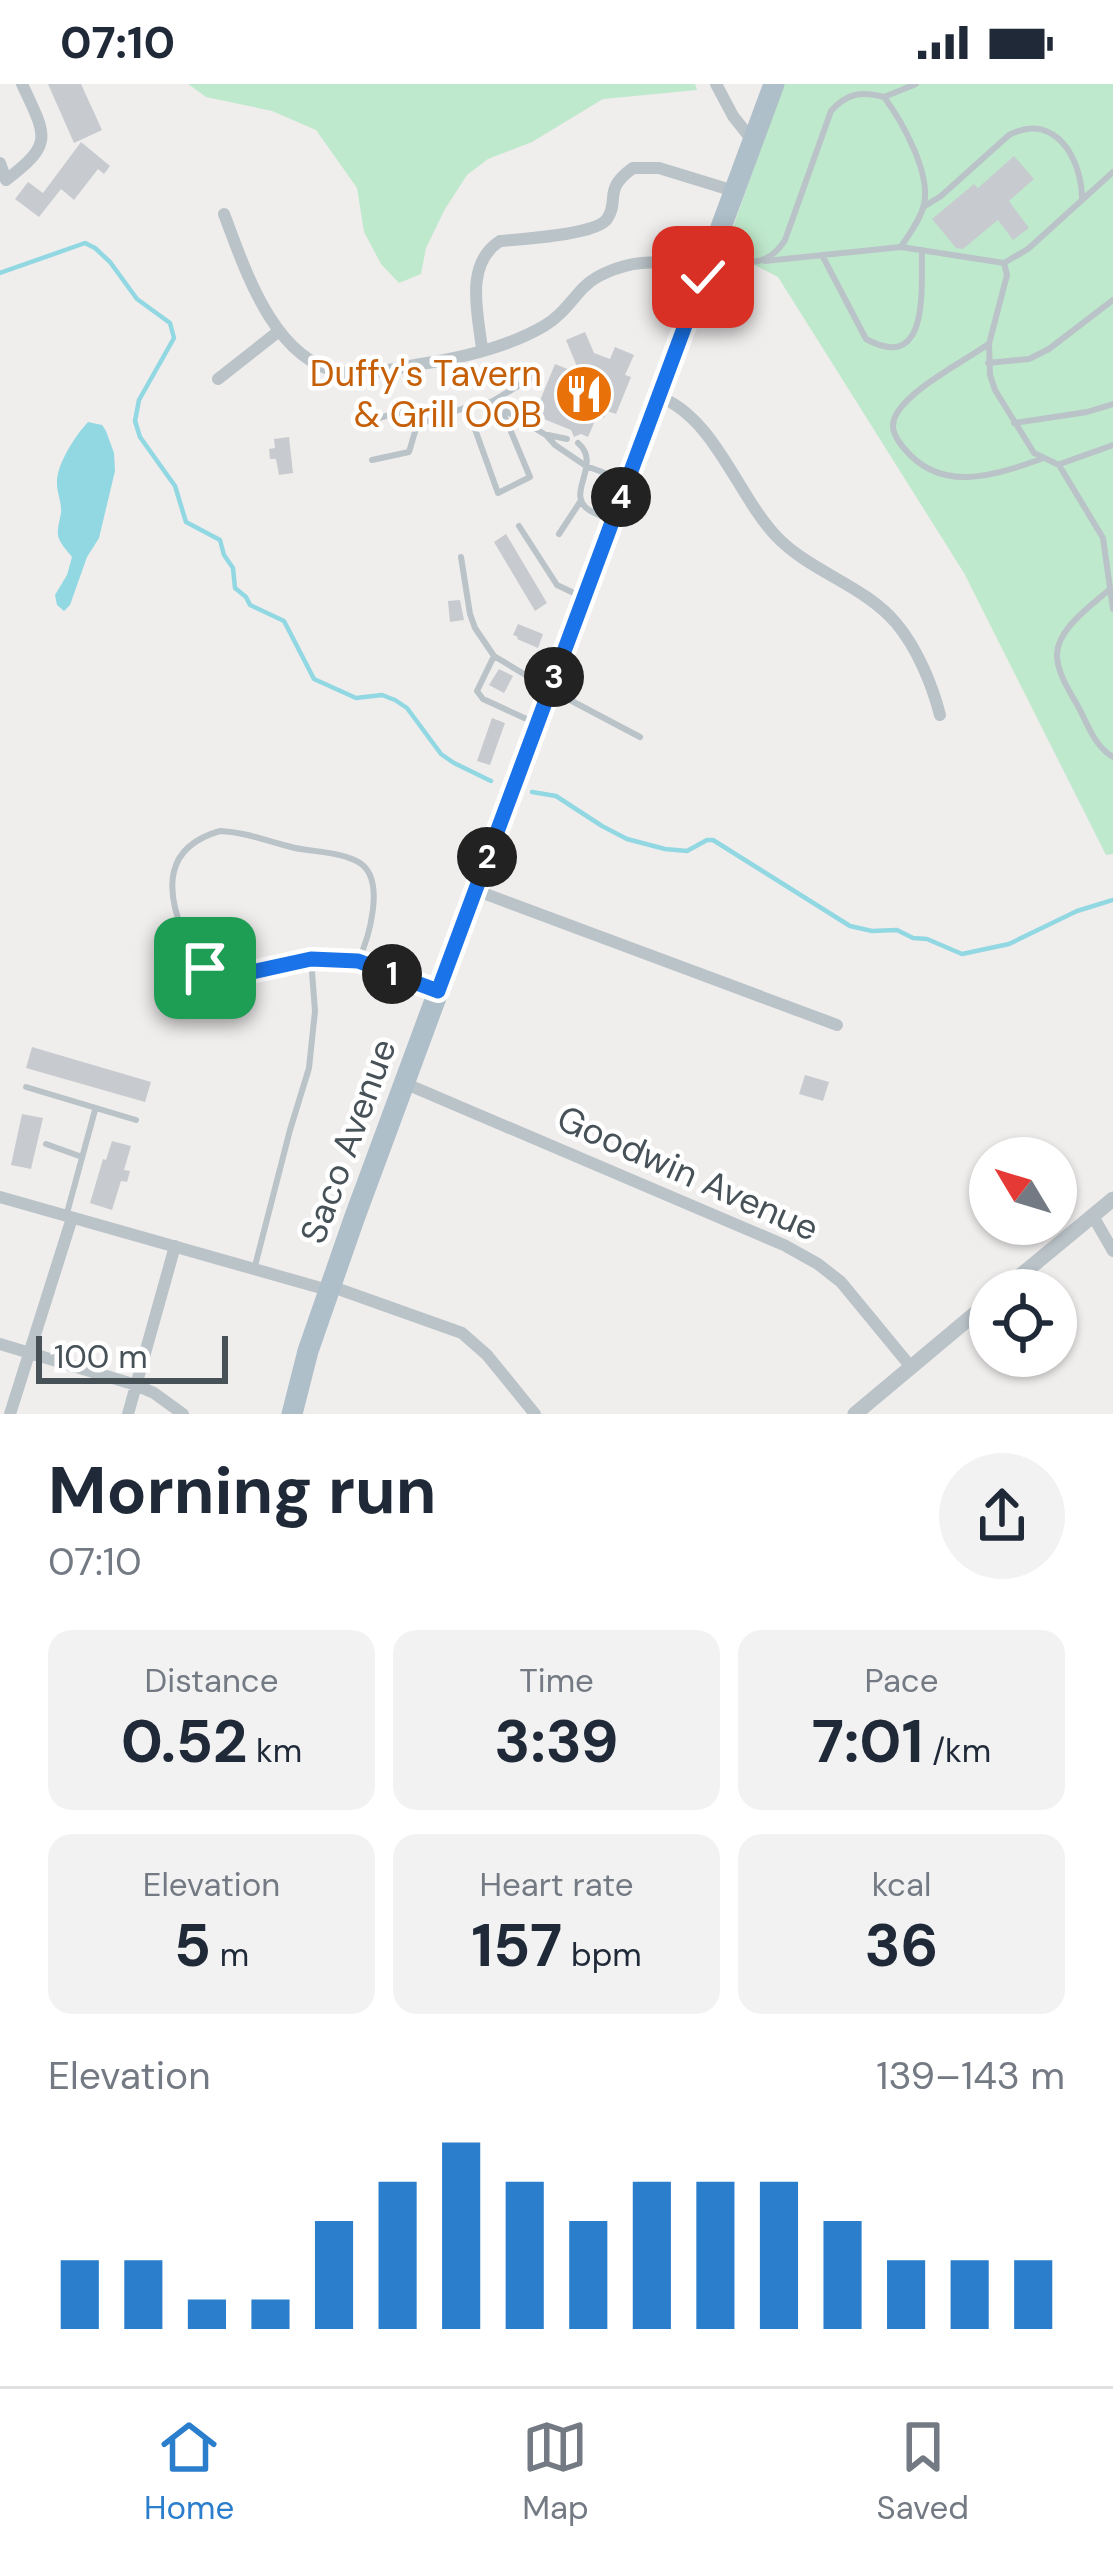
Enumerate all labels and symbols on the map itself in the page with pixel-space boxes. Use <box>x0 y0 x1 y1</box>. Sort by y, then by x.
pin <box>652 226 754 328</box>
place label: Duffy's Tavern & Grill OOB <box>310 350 542 438</box>
restaurant icon: Duffy's Tavern & Grill OOB <box>553 363 615 425</box>
pin: 4 <box>591 467 651 527</box>
pin: 3 <box>524 647 584 707</box>
pin: 2 <box>457 827 517 887</box>
pin <box>154 917 256 1019</box>
pin: 1 <box>362 944 422 1004</box>
street label: Saco Avenue <box>289 1032 407 1250</box>
street label: Goodwin Avenue <box>550 1094 826 1252</box>
north arrow <box>969 1137 1077 1245</box>
scale bar <box>36 1330 228 1383</box>

